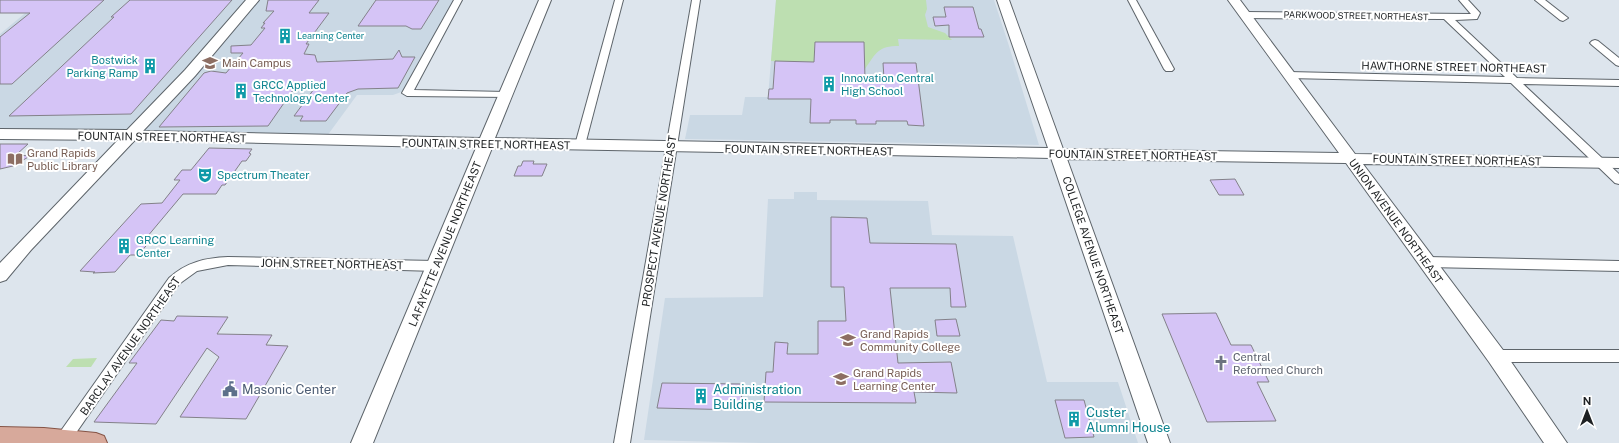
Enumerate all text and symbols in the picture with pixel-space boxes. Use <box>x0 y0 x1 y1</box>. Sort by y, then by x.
street label: PARKWOOD STREET NORTHEAST <box>1284 9 1429 22</box>
building icon: Learning Center <box>276 27 294 45</box>
place label: Learning Center <box>297 30 365 41</box>
place label: Bostwick Parking Ramp <box>66 54 138 79</box>
school or university icon: Main Campus <box>201 54 219 72</box>
building icon: Bostwick Parking Ramp <box>141 57 159 75</box>
place label: Main Campus <box>222 57 292 69</box>
street label: HAWTHORNE STREET NORTHEAST <box>1361 59 1547 75</box>
place label: Innovation Central High School <box>841 72 934 97</box>
building icon: Innovation Central High School <box>820 75 838 93</box>
place label: GRCC Applied Technology Center <box>253 79 349 104</box>
building icon: GRCC Applied Technology Center <box>232 82 250 100</box>
street label: FOUNTAIN STREET NORTHEAST <box>77 130 247 144</box>
street label: PROSPECT AVENUE NORTHEAST <box>640 134 679 307</box>
street label: FOUNTAIN STREET NORTHEAST <box>401 137 571 151</box>
street label: FOUNTAIN STREET NORTHEAST <box>724 143 894 157</box>
place label: Grand Rapids Public Library <box>27 147 98 172</box>
street label: FOUNTAIN STREET NORTHEAST <box>1048 148 1218 162</box>
library icon: Grand Rapids Public Library <box>6 150 24 168</box>
street label: FOUNTAIN STREET NORTHEAST <box>1372 153 1542 167</box>
street label: UNION AVENUE NORTHEAST <box>1347 156 1446 286</box>
street label: LAFAYETTE AVENUE NORTHEAST <box>406 159 484 328</box>
theatre icon: Spectrum Theater <box>196 166 214 184</box>
place label: Spectrum Theater <box>217 169 310 181</box>
street label: COLLEGE AVENUE NORTHEAST <box>1060 175 1126 336</box>
place label: GRCC Learning Center <box>136 234 214 259</box>
building icon: GRCC Learning Center <box>115 237 133 255</box>
street label: JOHN STREET NORTHEAST <box>261 257 404 271</box>
street label: BARCLAY AVENUE NORTHEAST <box>78 274 183 417</box>
place label: Grand Rapids Community College <box>860 328 960 353</box>
school or university icon: Grand Rapids Community College <box>839 331 857 349</box>
place label: Central Reformed Church <box>1233 351 1323 376</box>
church icon: Central Reformed Church <box>1212 354 1230 372</box>
place label: Grand Rapids Learning Center <box>853 367 935 392</box>
school or university icon: Grand Rapids Learning Center <box>832 370 850 388</box>
public building icon: Masonic Center <box>221 380 239 398</box>
place label: Masonic Center <box>242 382 336 397</box>
place label: Administration Building <box>713 382 802 412</box>
building icon: Administration Building <box>692 387 710 405</box>
north arrow <box>1567 391 1607 431</box>
text: N <box>1583 395 1591 407</box>
place label: Custer Alumni House <box>1086 405 1170 435</box>
building icon: Custer Alumni House <box>1065 410 1083 428</box>

